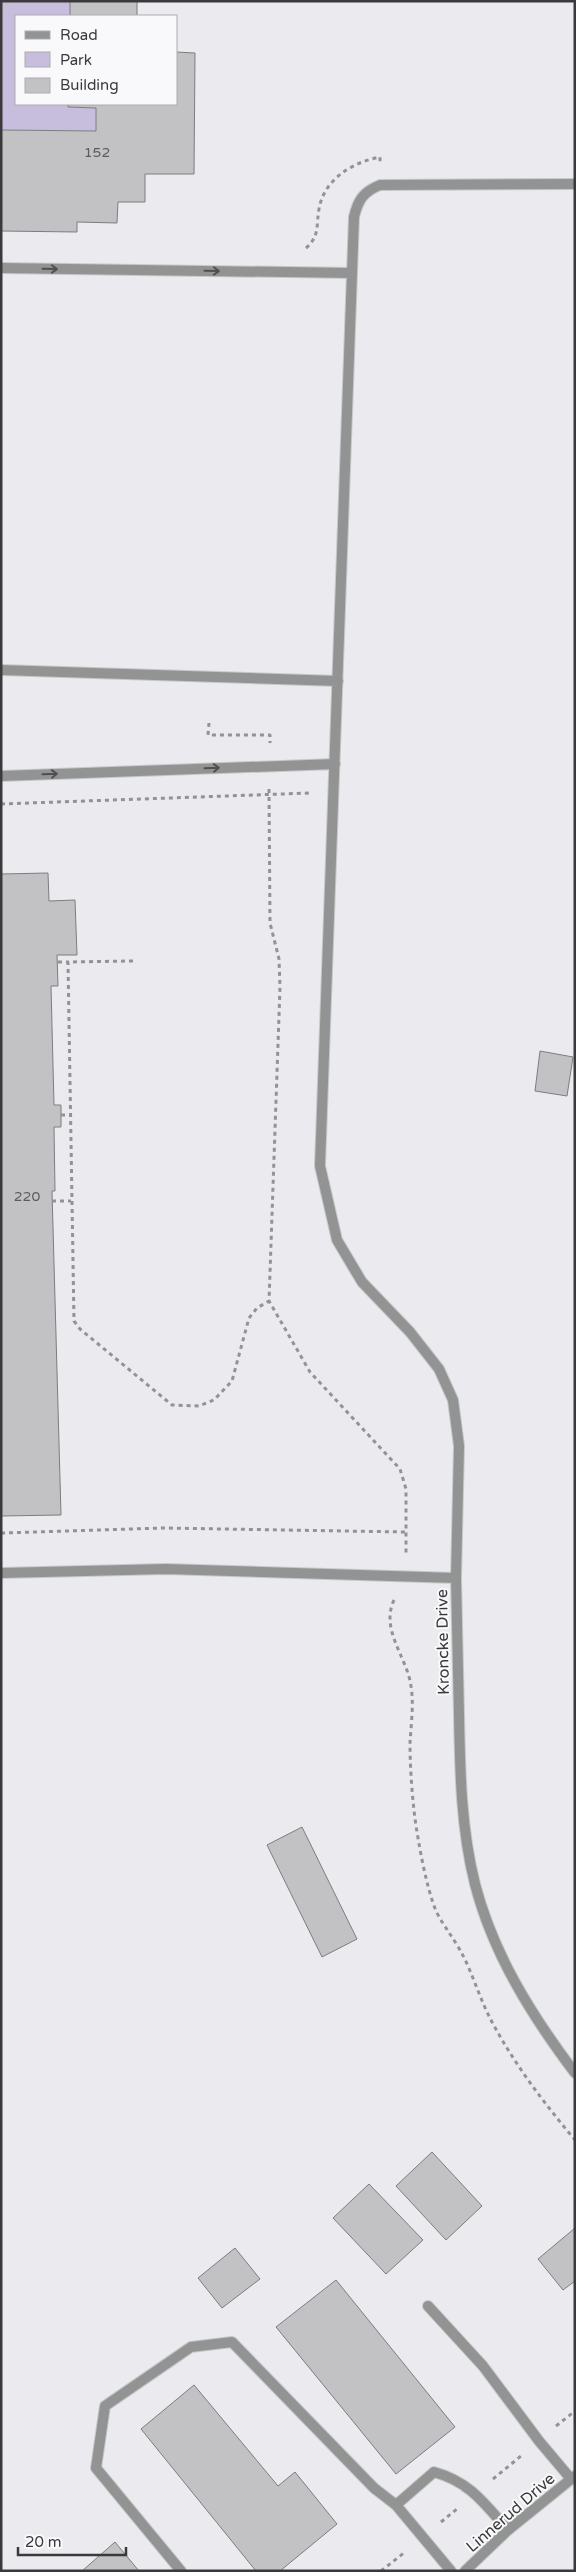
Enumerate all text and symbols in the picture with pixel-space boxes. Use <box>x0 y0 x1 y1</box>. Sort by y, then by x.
legend <box>15 15 178 105</box>
text: Road <box>60 26 98 44</box>
text: Park <box>60 51 92 69</box>
text: Building <box>60 76 119 94</box>
house number: 152 <box>84 144 110 161</box>
one-way arrow <box>42 264 58 274</box>
one-way arrow <box>204 266 220 276</box>
one-way arrow <box>204 763 220 773</box>
one-way arrow <box>42 769 58 779</box>
house number: 220 <box>14 1188 40 1205</box>
street label: Kroncke Drive <box>432 1589 454 1695</box>
street label: Linnerud Drive <box>462 2469 559 2557</box>
scale bar <box>18 2524 125 2556</box>
text: 20 m <box>25 2533 62 2551</box>

